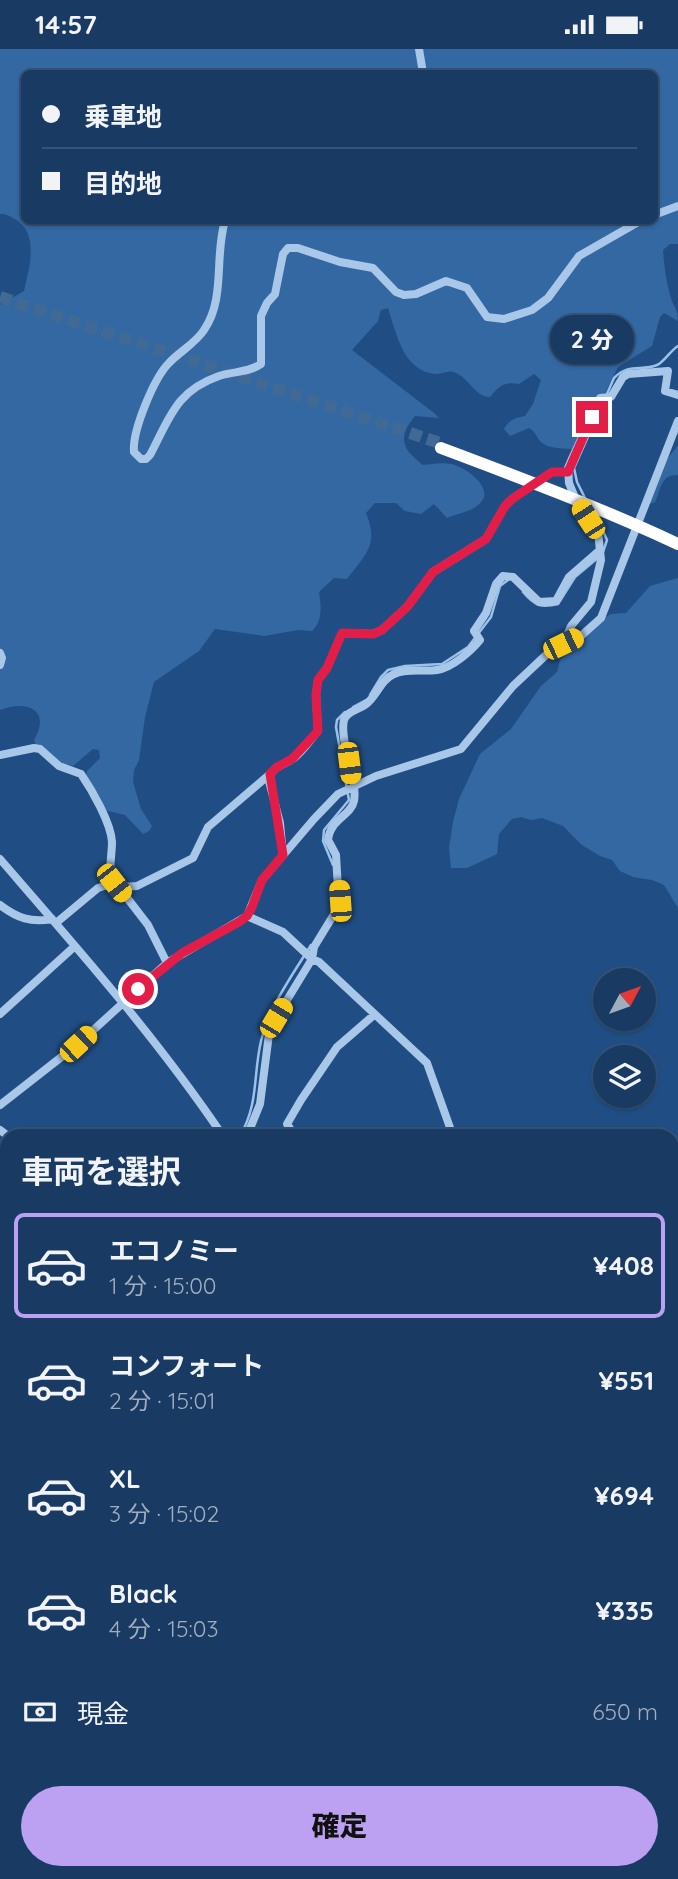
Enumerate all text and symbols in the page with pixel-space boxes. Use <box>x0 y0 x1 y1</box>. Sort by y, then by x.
text: 14:57 <box>35 8 97 41</box>
text: 乗車地 <box>84 100 162 133</box>
text: 目的地 <box>84 167 162 200</box>
callout: 2 分 <box>550 315 634 365</box>
text: 2 分 <box>571 325 613 354</box>
route end <box>576 401 608 433</box>
car <box>568 496 609 542</box>
car <box>540 625 587 663</box>
car <box>337 741 362 785</box>
car <box>93 860 136 906</box>
car <box>329 879 352 923</box>
north arrow <box>593 968 656 1031</box>
map controls <box>593 968 656 1108</box>
route start <box>122 973 154 1005</box>
car <box>257 995 296 1041</box>
car <box>56 1022 101 1066</box>
button: layers <box>593 1045 656 1108</box>
text: 車両を選択 <box>21 1151 181 1191</box>
icon: car <box>25 1234 88 1297</box>
text: エコノミー <box>109 1234 239 1267</box>
text: ¥408 <box>593 1249 654 1282</box>
text: 1 分 · 15:00 <box>109 1271 217 1300</box>
icon: car <box>25 1349 88 1412</box>
text: コンフォート <box>109 1349 264 1382</box>
text: ¥551 <box>598 1364 654 1397</box>
text: 2 分 · 15:01 <box>109 1386 216 1415</box>
text: XL <box>109 1462 141 1495</box>
icon: car <box>25 1464 88 1527</box>
text: ¥694 <box>594 1479 654 1512</box>
text: 3 分 · 15:02 <box>109 1499 219 1528</box>
text: Black <box>109 1577 178 1610</box>
icon: car <box>25 1579 88 1642</box>
text: ¥335 <box>596 1594 654 1627</box>
text: 4 分 · 15:03 <box>109 1614 219 1643</box>
icon: cash <box>21 1693 59 1731</box>
text: 現金 <box>77 1697 129 1730</box>
text: 650 m <box>592 1697 658 1726</box>
button: 確定 <box>21 1786 658 1866</box>

